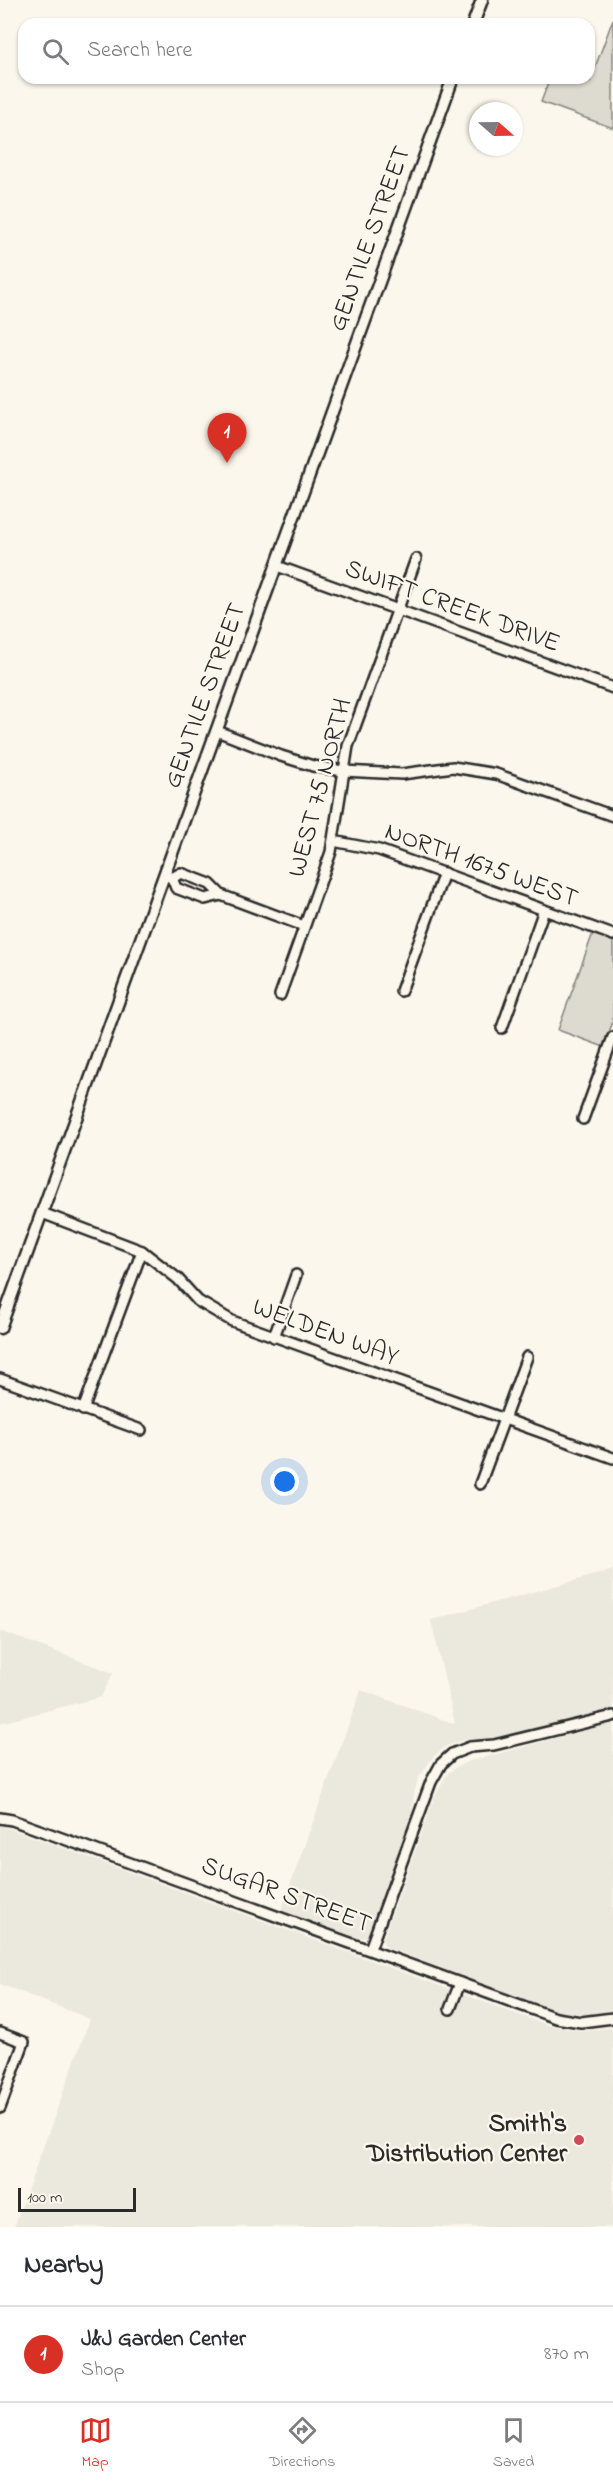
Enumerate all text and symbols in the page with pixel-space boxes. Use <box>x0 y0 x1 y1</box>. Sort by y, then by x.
search box <box>18 18 595 84</box>
icon: search <box>39 35 72 68</box>
text: Search here <box>87 35 192 67</box>
north arrow <box>469 102 523 156</box>
street label: GENTILE STREET <box>320 141 422 337</box>
pin: 1 <box>208 414 246 463</box>
street label: SWIFT CREEK DRIVE <box>339 550 565 664</box>
street label: GENTILE STREET <box>155 598 257 794</box>
street label: WEST 75 NORTH <box>279 694 363 882</box>
street label: NORTH 1675 WEST <box>379 813 583 919</box>
street label: WELDEN WAY <box>247 1289 403 1377</box>
your location <box>270 1467 299 1496</box>
street label: SUGAR STREET <box>196 1848 377 1944</box>
place label: Smith's Distribution Center <box>366 2106 568 2174</box>
marker: Smith's Distribution Center <box>572 2133 586 2147</box>
scale bar <box>18 2185 136 2212</box>
text: 100 m <box>27 2186 62 2210</box>
text: Nearby <box>24 2247 103 2285</box>
text: J&J Garden Center <box>81 2324 246 2356</box>
text: 1 <box>40 2340 47 2369</box>
text: 870 m <box>544 2340 589 2369</box>
text: Shop <box>81 2356 125 2385</box>
tab: Map <box>79 2414 112 2474</box>
tab: Directions <box>269 2414 335 2474</box>
tab: Saved <box>493 2414 534 2474</box>

